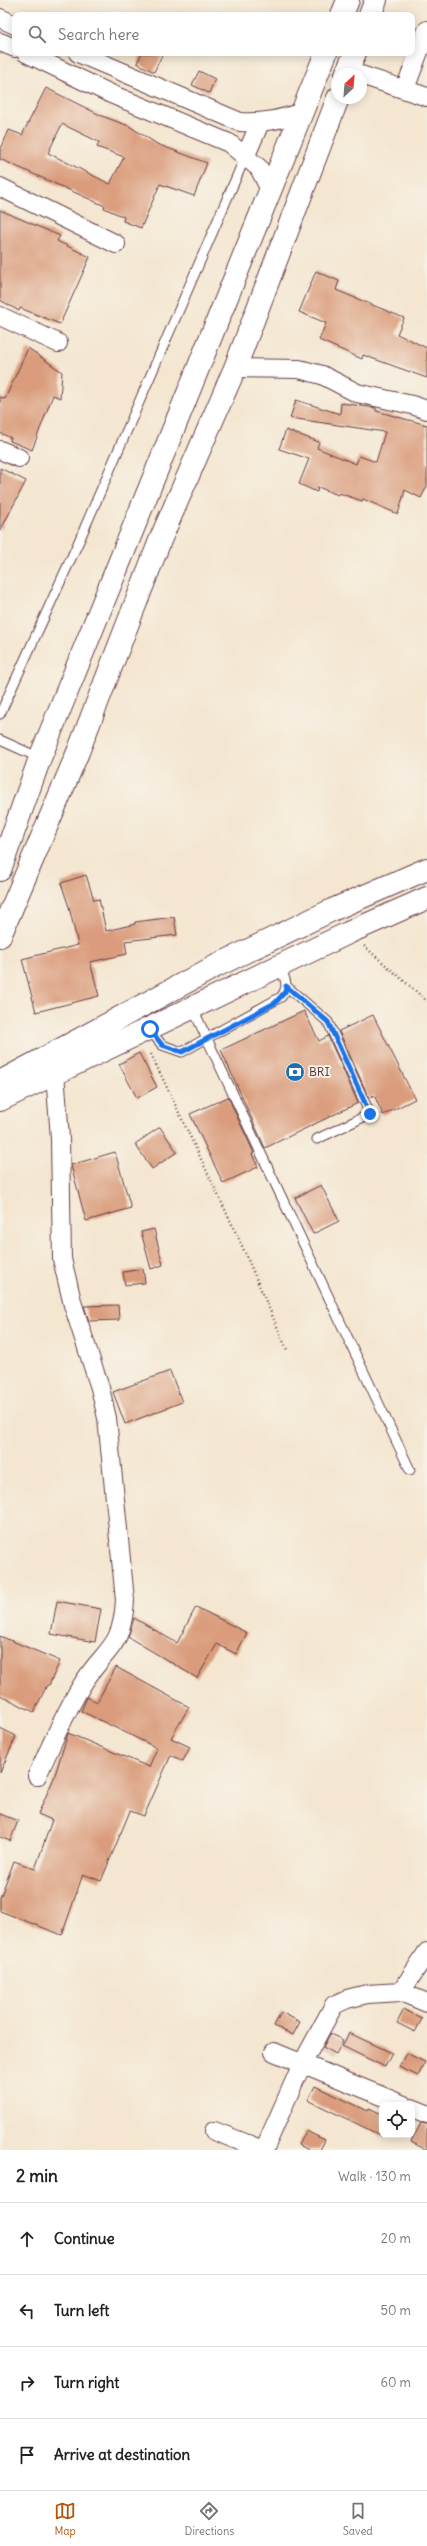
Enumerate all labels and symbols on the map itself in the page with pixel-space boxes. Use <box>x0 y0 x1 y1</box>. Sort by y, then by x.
north arrow <box>331 68 367 104</box>
route start <box>141 1020 159 1038</box>
bank icon: BRI <box>284 1061 306 1083</box>
place label: BRI <box>309 1064 330 1079</box>
route end <box>361 1105 379 1123</box>

